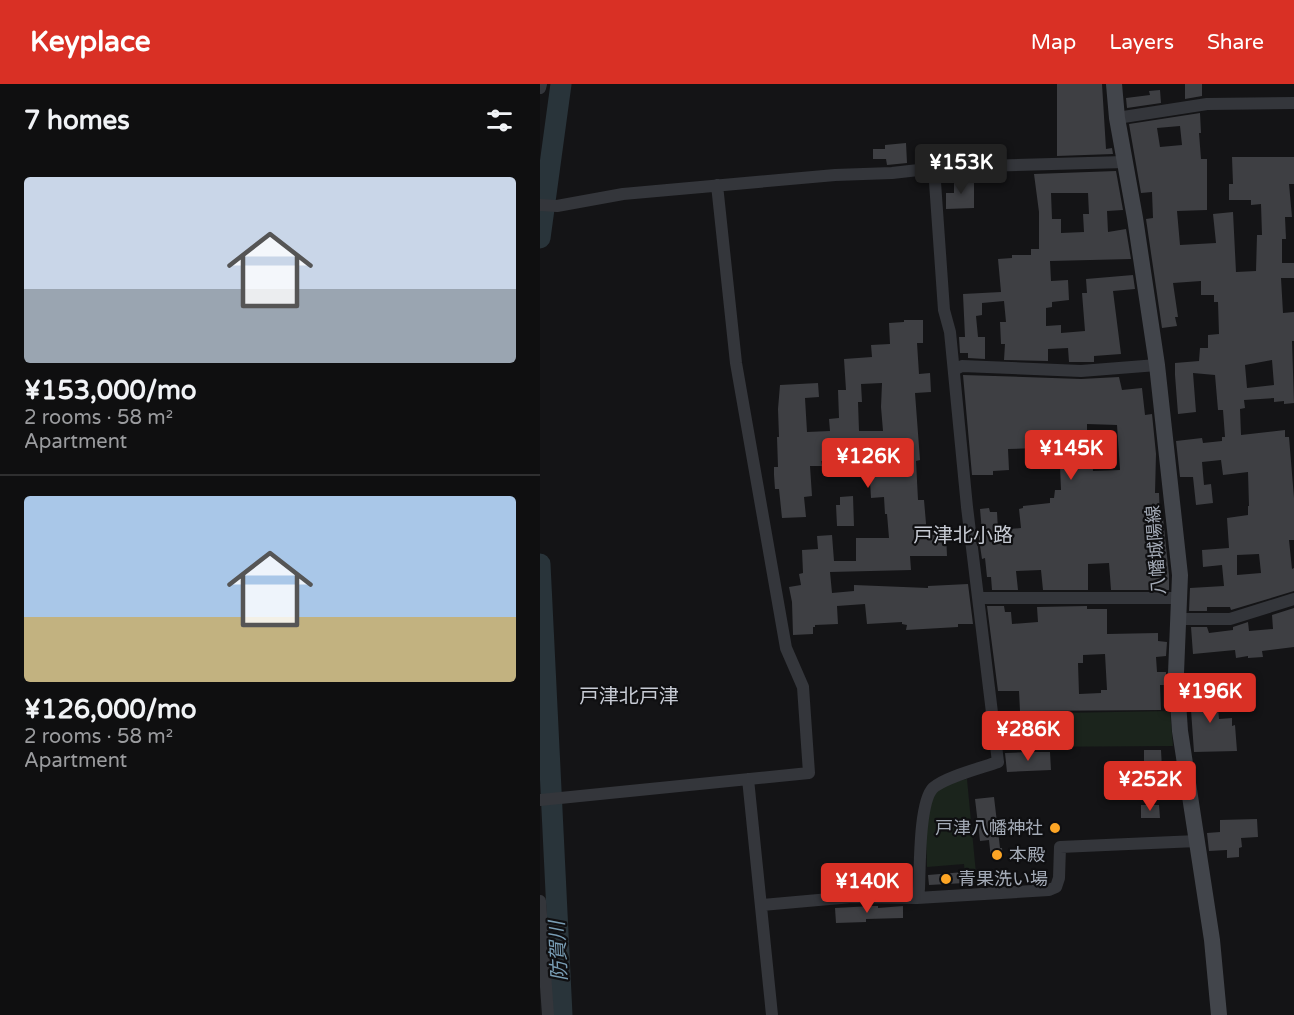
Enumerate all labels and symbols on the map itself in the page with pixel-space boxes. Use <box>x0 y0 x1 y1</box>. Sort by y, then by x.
pin: ¥153K <box>919 144 1003 195</box>
pin: ¥145K <box>1029 430 1113 481</box>
pin: ¥126K <box>826 438 910 489</box>
street label: 八幡城陽線 <box>1142 504 1170 596</box>
district label: 戸津北小路 <box>913 524 1013 548</box>
pin: ¥196K <box>1168 673 1252 724</box>
district label: 戸津北戸津 <box>579 685 679 709</box>
pin: ¥286K <box>986 711 1070 762</box>
pin: ¥252K <box>1108 761 1192 812</box>
place label: 戸津八幡神社 <box>935 817 1043 839</box>
marker: 戸津八幡神社 <box>1048 821 1062 835</box>
place label: 本殿 <box>1009 844 1045 866</box>
marker: 本殿 <box>990 848 1004 862</box>
pin: ¥140K <box>825 863 909 914</box>
place label: 青果洗い場 <box>958 868 1048 890</box>
marker: 青果洗い場 <box>939 872 953 886</box>
water label: 防賀川 <box>545 918 573 982</box>

